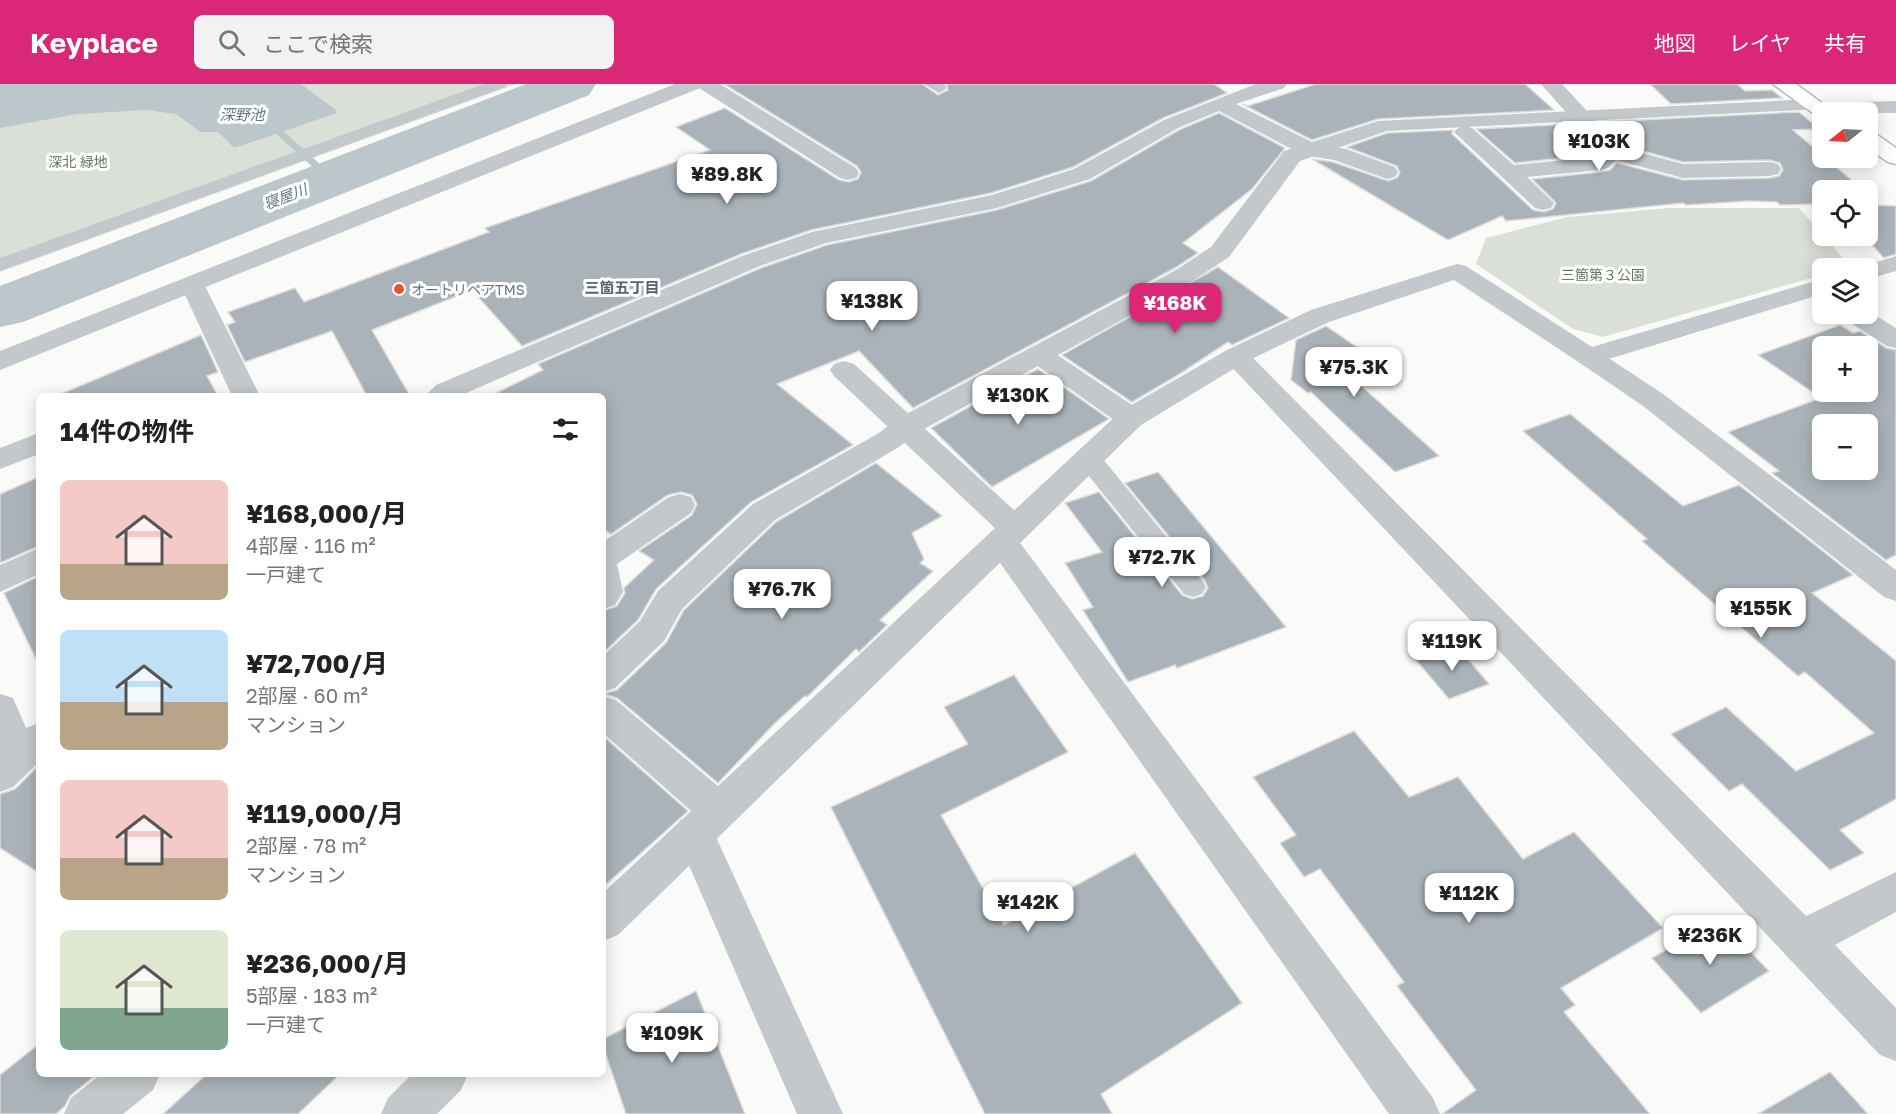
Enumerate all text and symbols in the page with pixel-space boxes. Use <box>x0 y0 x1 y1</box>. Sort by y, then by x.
search box <box>194 15 614 69</box>
text: Keyplace <box>30 26 158 59</box>
icon: search <box>215 26 248 59</box>
text: ここで検索 <box>263 30 373 57</box>
text: 地図 <box>1654 30 1696 56</box>
text: レイヤ <box>1729 30 1791 56</box>
text: 共有 <box>1824 30 1866 56</box>
north arrow <box>1812 102 1878 168</box>
map controls <box>1812 102 1878 480</box>
water label: 深野池 <box>219 105 266 123</box>
pin: ¥103K <box>1557 121 1641 172</box>
text: ¥103K <box>1567 128 1631 152</box>
park label: 深北 緑地 <box>48 153 108 170</box>
pin: ¥89.8K <box>678 154 776 205</box>
text: ¥89.8K <box>691 161 763 185</box>
water label: 寝屋川 <box>261 179 311 212</box>
button: locate <box>1812 180 1878 246</box>
button: layers <box>1812 258 1878 324</box>
park label: 三箇第３公園 <box>1561 266 1645 283</box>
district label: 三箇五丁目 <box>584 278 660 296</box>
place label: オートリペアTMS <box>411 281 525 298</box>
pin: ¥138K <box>830 281 914 332</box>
marker: オートリペアTMS <box>392 282 406 296</box>
pin: ¥168K <box>1133 283 1217 334</box>
text: ¥138K <box>841 288 904 312</box>
text: ¥168K <box>1143 290 1207 314</box>
button: + <box>1812 336 1878 402</box>
pin: ¥75.3K <box>1305 347 1403 398</box>
text: ¥75.3K <box>1319 354 1389 378</box>
pin: ¥130K <box>976 375 1060 426</box>
text: ¥130K <box>986 382 1050 406</box>
icon: filters <box>549 413 582 446</box>
button: − <box>1812 414 1878 480</box>
text: 14件の物件 <box>60 416 194 447</box>
text: ¥168,000/月 <box>246 498 407 529</box>
icon: home <box>108 504 180 576</box>
text: 4部屋 · 116 m² <box>246 533 376 557</box>
pin: ¥72.7K <box>1113 537 1211 588</box>
text: ¥72.7K <box>1128 544 1196 568</box>
text: 一戸建て <box>246 562 326 586</box>
pin: ¥76.7K <box>733 569 831 620</box>
text: ¥76.7K <box>748 576 816 600</box>
pin: ¥155K <box>1719 588 1803 639</box>
text: ¥155K <box>1730 595 1792 619</box>
pin: ¥119K <box>1410 621 1494 672</box>
text: ¥119K <box>1422 628 1483 652</box>
text: ¥72,700/月 <box>246 648 388 679</box>
icon: home <box>108 654 180 726</box>
text: 2部屋 · 60 m² <box>246 683 368 707</box>
text: マンション <box>246 712 346 736</box>
text: ¥119,000/月 <box>246 798 404 829</box>
icon: home <box>108 804 180 876</box>
text: 2部屋 · 78 m² <box>246 833 366 857</box>
text: マンション <box>246 862 346 886</box>
pin: ¥112K <box>1427 873 1511 924</box>
text: ¥112K <box>1439 880 1499 904</box>
pin: ¥142K <box>986 882 1070 933</box>
text: ¥142K <box>997 889 1059 913</box>
pin: ¥236K <box>1668 915 1752 966</box>
text: ¥236K <box>1678 922 1742 946</box>
text: ¥236,000/月 <box>246 948 409 979</box>
icon: home <box>108 954 180 1026</box>
text: 5部屋 · 183 m² <box>246 983 377 1007</box>
text: 一戸建て <box>246 1012 326 1036</box>
pin: ¥109K <box>630 1013 714 1064</box>
text: ¥109K <box>640 1020 704 1044</box>

